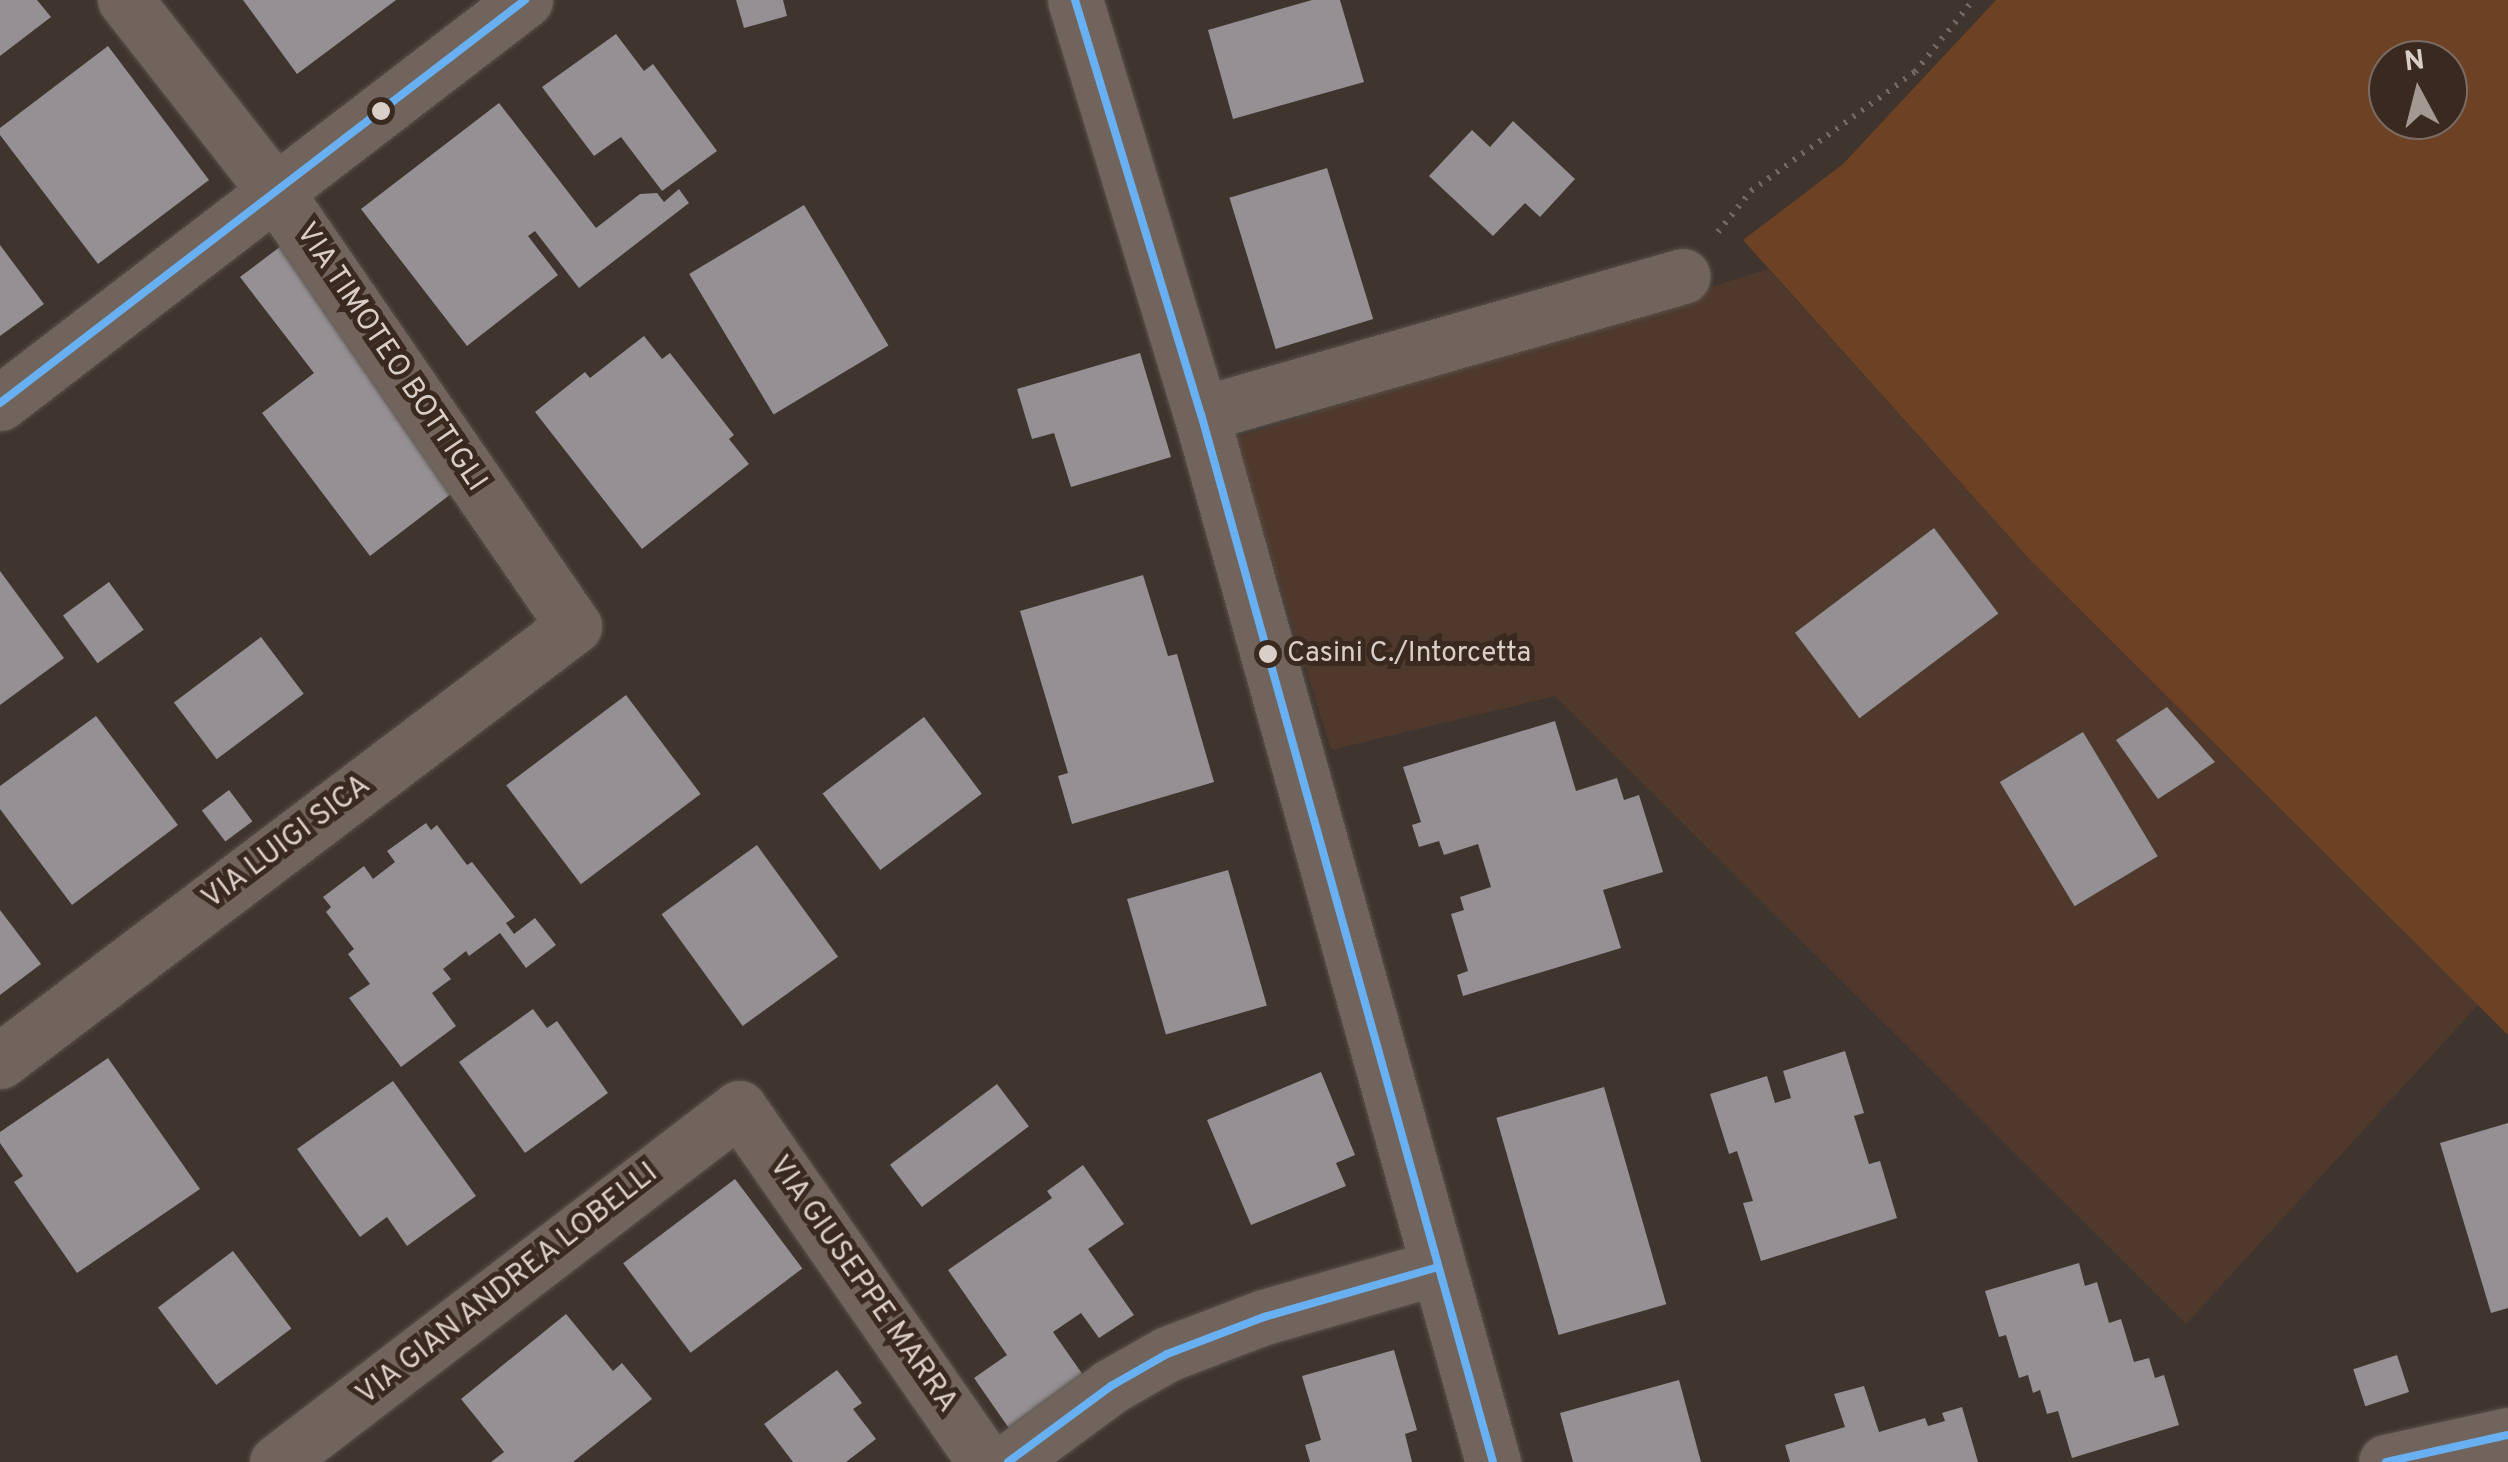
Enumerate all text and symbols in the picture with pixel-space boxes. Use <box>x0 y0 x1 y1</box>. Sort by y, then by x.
north arrow <box>2368 40 2468 140</box>
text: N <box>2402 43 2427 81</box>
unlabelled marker <box>371 101 391 121</box>
street label: VIA TIMOTEO BOTTIGLI <box>286 216 494 500</box>
place label: Casini C./Intorcetta <box>1287 637 1531 671</box>
marker: Casini C./Intorcetta <box>1258 644 1278 664</box>
street label: VIA LUIGI SICA <box>195 768 379 918</box>
street label: VIA GIUSEPPE MARRA <box>759 1149 965 1421</box>
street label: VIA GIAN ANDREA LOBELLI <box>349 1155 667 1415</box>

